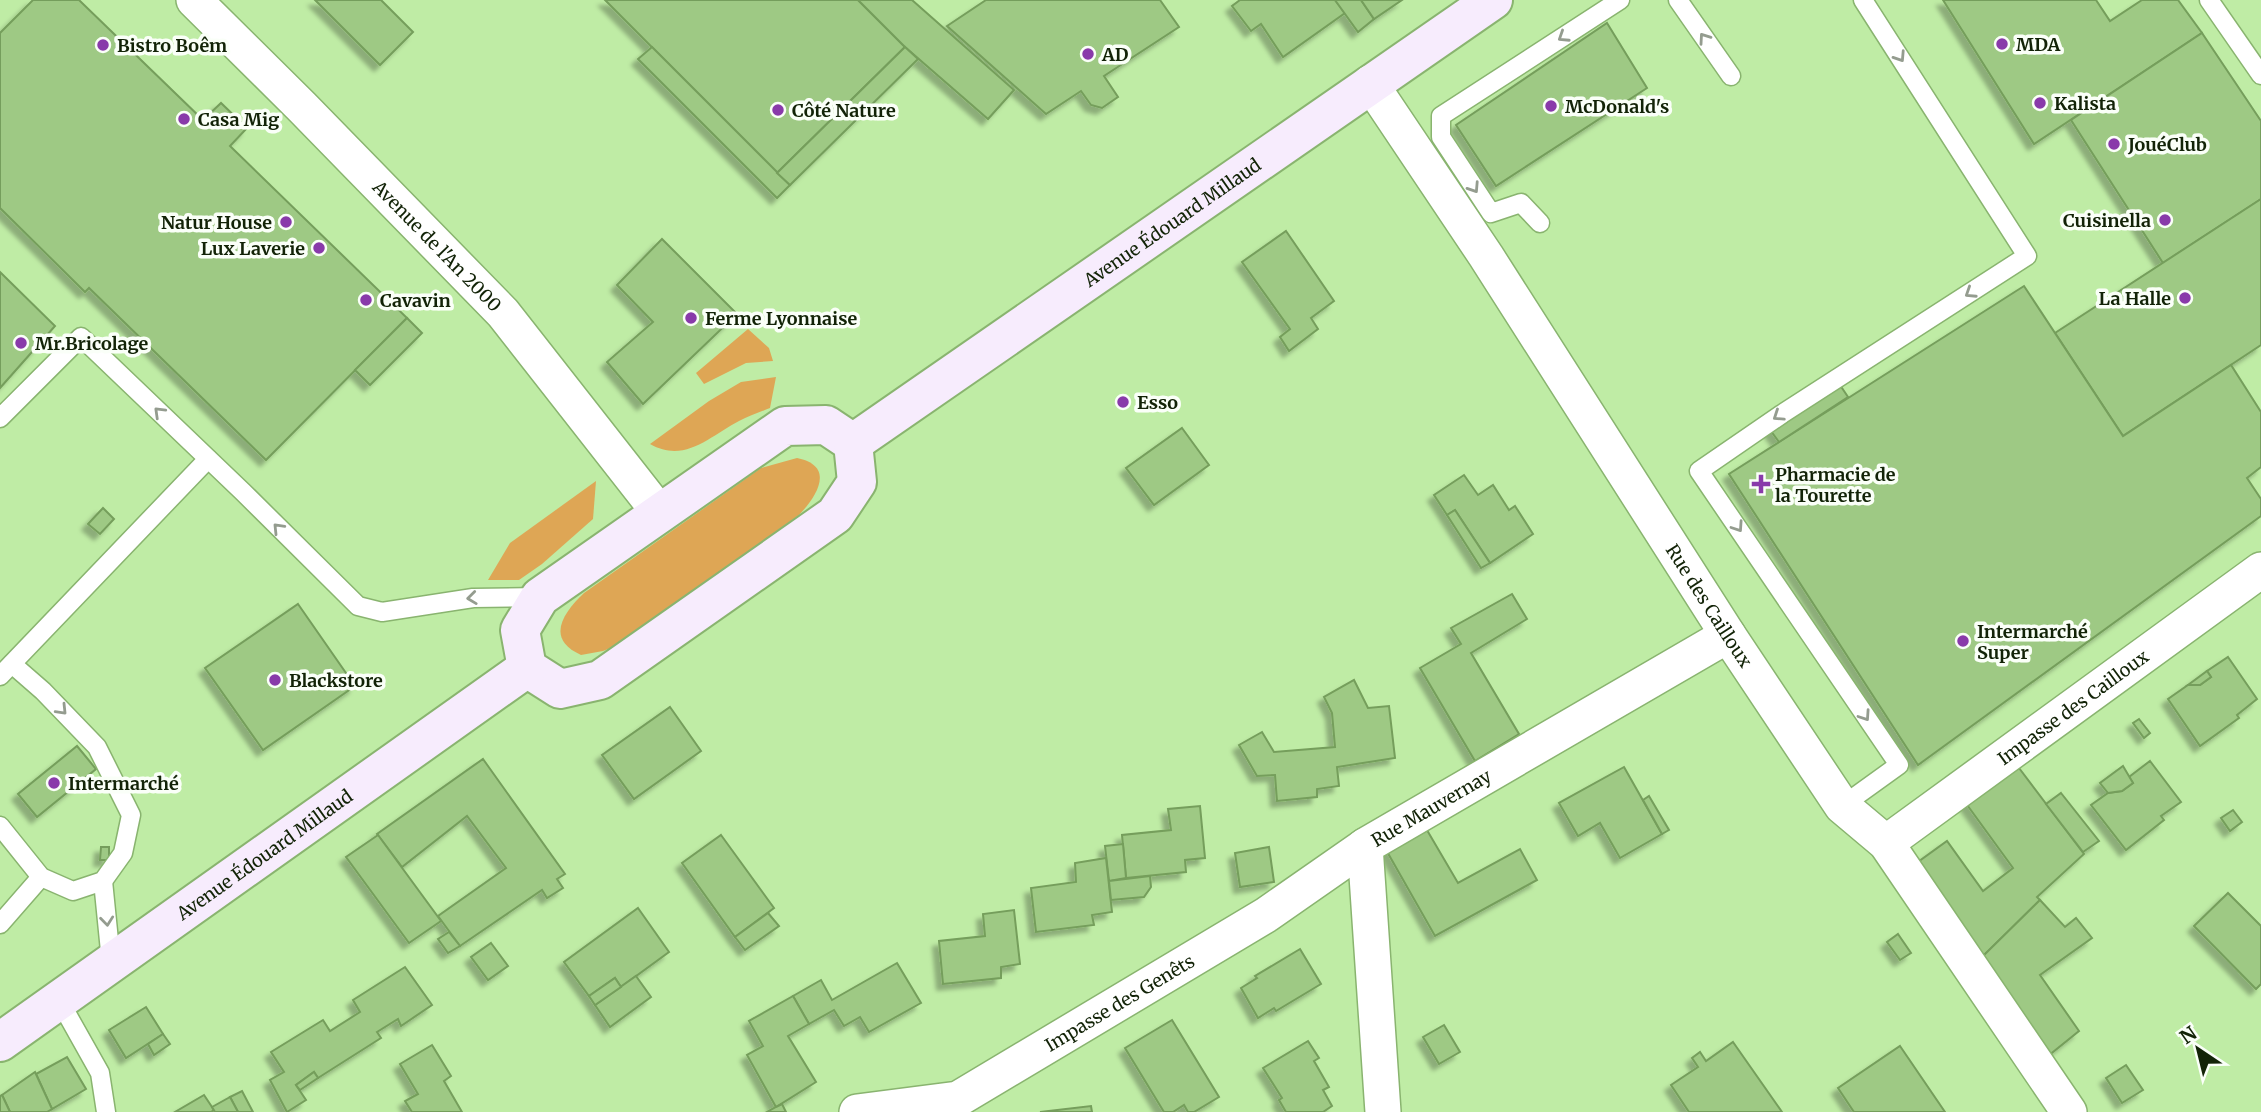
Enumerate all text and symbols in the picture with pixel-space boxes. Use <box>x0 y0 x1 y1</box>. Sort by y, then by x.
one-way arrow <box>1557 29 1570 42</box>
one-way arrow <box>1700 33 1712 46</box>
place label: MDA <box>2016 33 2061 56</box>
place label: Bistro Boêm <box>117 34 227 57</box>
marker: MDA <box>1994 36 2010 52</box>
marker: Bistro Boêm <box>95 37 111 53</box>
place label: AD <box>1101 43 1129 66</box>
marker: AD <box>1080 46 1096 62</box>
one-way arrow <box>1892 50 1905 63</box>
place label: Kalista <box>2054 92 2116 115</box>
place label: McDonald's <box>1565 95 1669 118</box>
marker: Kalista <box>2032 95 2048 111</box>
marker: McDonald's <box>1543 98 1559 114</box>
place label: Côté Nature <box>792 99 896 122</box>
marker: Côté Nature <box>770 102 786 118</box>
place label: Casa Mig <box>198 108 279 131</box>
marker: Casa Mig <box>176 111 192 127</box>
place label: JouéClub <box>2127 133 2207 156</box>
marker: JouéClub <box>2106 136 2122 152</box>
street label: Avenue Édouard Millaud <box>1078 153 1265 292</box>
street label: Avenue de l'An 2000 <box>368 175 507 316</box>
one-way arrow <box>1466 180 1479 193</box>
place label: Cuisinella <box>2063 209 2151 232</box>
place label: Natur House <box>161 211 272 234</box>
marker: Cuisinella <box>2157 212 2173 228</box>
marker: Natur House <box>278 214 294 230</box>
place label: Lux Laverie <box>201 237 305 260</box>
marker: Lux Laverie <box>311 240 327 256</box>
one-way arrow <box>1965 285 1978 298</box>
place label: La Halle <box>2098 287 2171 310</box>
place label: Cavavin <box>380 289 451 312</box>
marker: La Halle <box>2177 290 2193 306</box>
marker: Cavavin <box>358 292 374 308</box>
place label: Ferme Lyonnaise <box>705 307 857 330</box>
marker: Ferme Lyonnaise <box>683 310 699 326</box>
place label: Mr.Bricolage <box>35 332 149 355</box>
marker: Mr.Bricolage <box>13 335 29 351</box>
place label: Esso <box>1137 391 1178 414</box>
marker: Esso <box>1115 394 1131 410</box>
one-way arrow <box>154 407 167 420</box>
one-way arrow <box>1773 408 1786 420</box>
place label: Pharmacie de la Tourette <box>1775 463 1896 507</box>
marker: Pharmacie de la Tourette <box>1753 476 1769 492</box>
one-way arrow <box>1729 519 1742 532</box>
one-way arrow <box>274 523 287 536</box>
street label: Rue des Cailloux <box>1661 540 1758 672</box>
one-way arrow <box>466 591 478 606</box>
place label: Intermarché Super <box>1977 620 2088 664</box>
marker: Intermarché Super <box>1955 633 1971 649</box>
street label: Impasse des Cailloux <box>1993 644 2153 770</box>
place label: Blackstore <box>289 669 383 692</box>
marker: Blackstore <box>267 672 283 688</box>
one-way arrow <box>53 702 66 715</box>
one-way arrow <box>1857 708 1870 721</box>
street label: Rue Mauvernay <box>1367 764 1496 851</box>
place label: Intermarché <box>68 772 179 795</box>
marker: Intermarché <box>46 775 62 791</box>
street label: Avenue Édouard Millaud <box>171 784 357 925</box>
one-way arrow <box>99 916 114 927</box>
street label: Impasse des Genêts <box>1041 949 1199 1056</box>
north arrow <box>2163 1014 2233 1084</box>
text: N <box>2175 1021 2201 1049</box>

